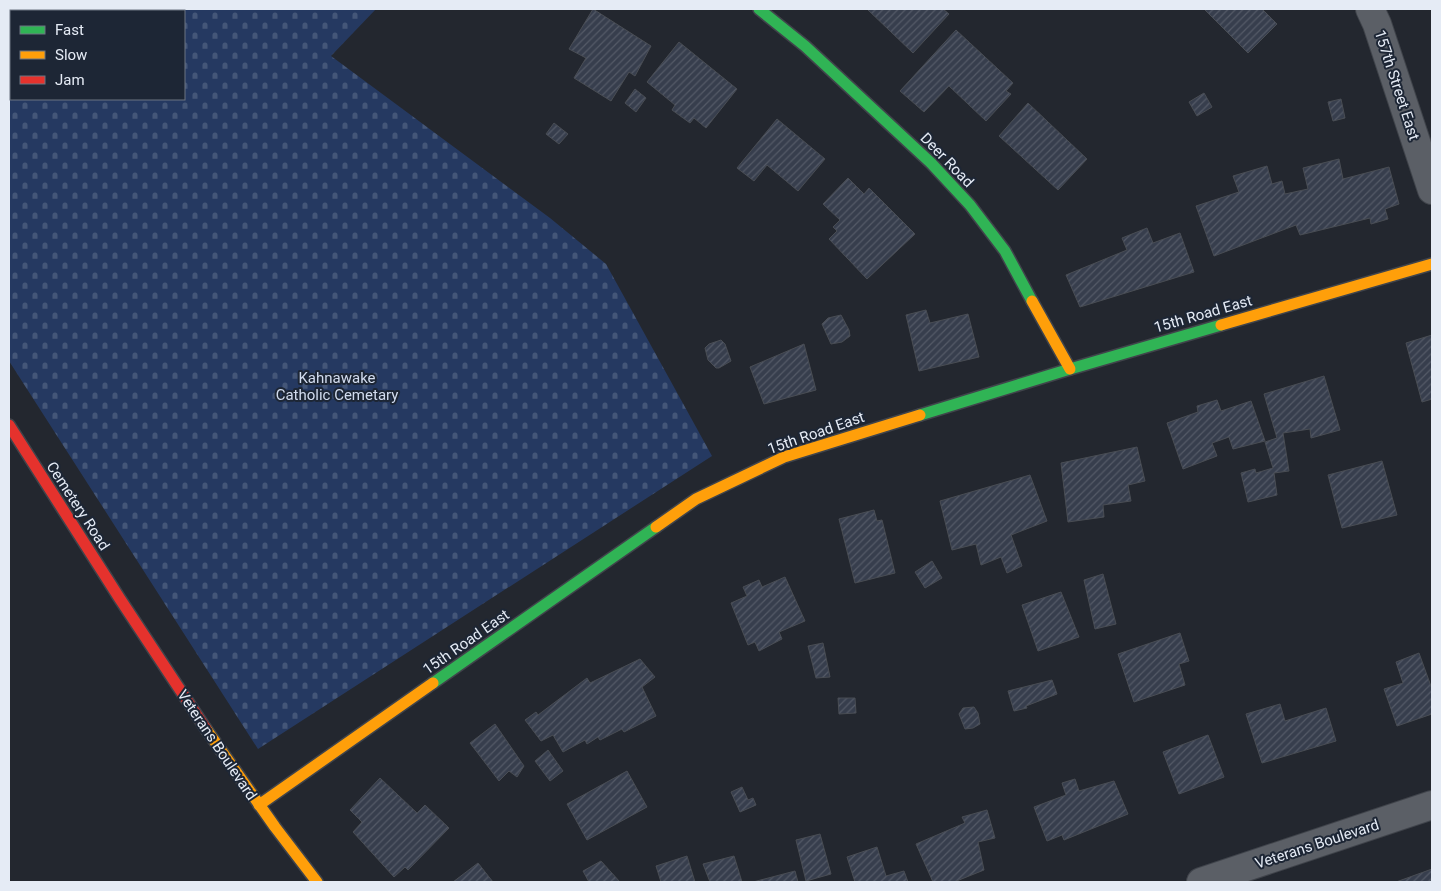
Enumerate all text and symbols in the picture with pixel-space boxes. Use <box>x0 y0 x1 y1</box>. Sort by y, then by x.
legend <box>10 10 185 100</box>
text: Fast <box>55 21 84 39</box>
street label: 157th Street East <box>1371 28 1423 142</box>
text: Slow <box>55 46 87 64</box>
text: Jam <box>55 71 85 89</box>
street label: Deer Road <box>917 129 977 191</box>
street label: 15th Road East <box>1152 291 1254 337</box>
park label: Kahnawake Catholic Cemetary <box>276 369 398 404</box>
street label: 15th Road East <box>765 408 867 458</box>
street label: Cemetery Road <box>43 458 113 554</box>
street label: 15th Road East <box>419 606 513 678</box>
street label: Veterans Boulevard <box>173 686 261 804</box>
street label: Veterans Boulevard <box>1253 815 1381 873</box>

